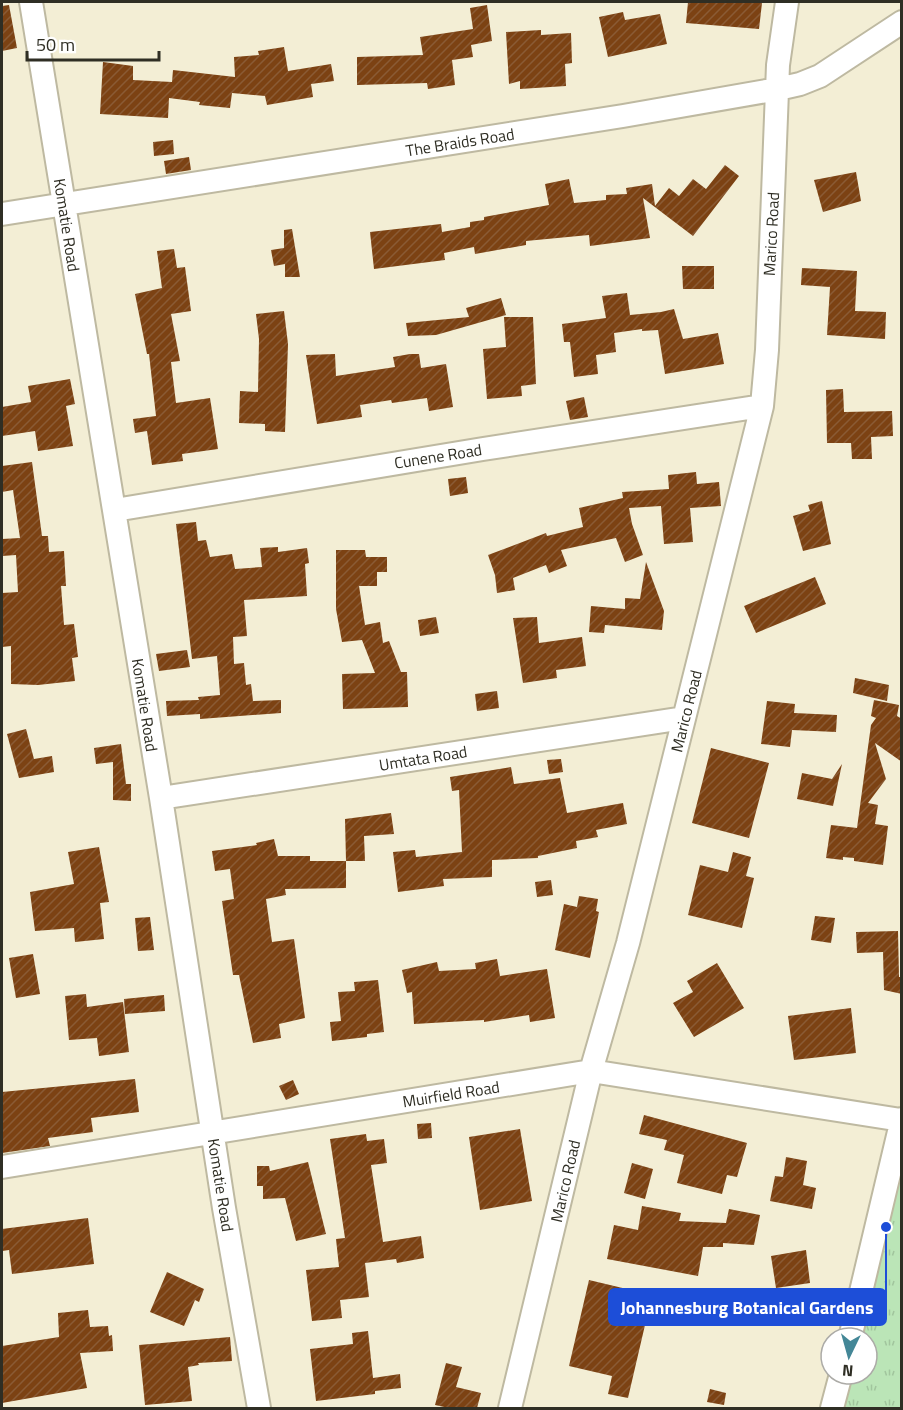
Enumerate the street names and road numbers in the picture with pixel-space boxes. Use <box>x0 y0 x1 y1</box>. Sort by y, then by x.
street label: The Braids Road <box>404 122 516 162</box>
street label: Komatie Road <box>48 177 86 273</box>
street label: Marico Road <box>757 191 785 277</box>
street label: Cunene Road <box>392 437 484 475</box>
street label: Komatie Road <box>126 657 164 753</box>
street label: Marico Road <box>664 667 708 755</box>
street label: Umtata Road <box>377 739 469 777</box>
street label: Muirfield Road <box>401 1074 501 1114</box>
street label: Komatie Road <box>202 1137 240 1233</box>
street label: Marico Road <box>544 1137 586 1225</box>

